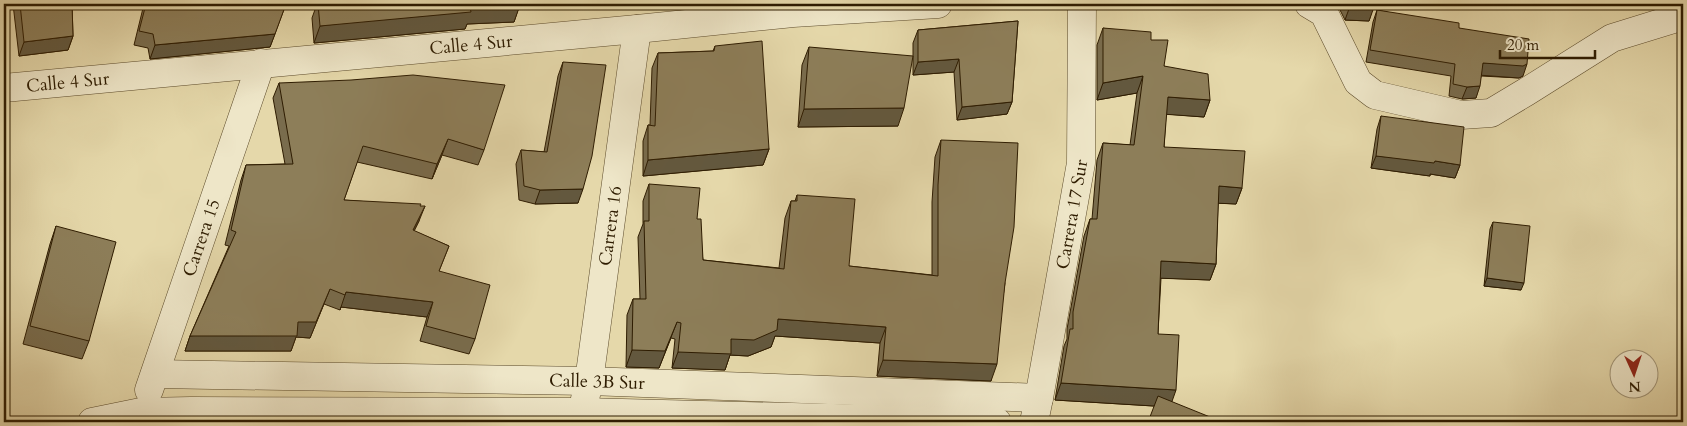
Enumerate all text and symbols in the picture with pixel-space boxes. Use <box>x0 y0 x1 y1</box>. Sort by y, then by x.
street label: Calle 4 Sur <box>428 28 514 61</box>
scale bar <box>1500 28 1594 60</box>
text: 20 m <box>1507 35 1539 55</box>
street label: Calle 4 Sur <box>25 66 111 98</box>
street label: Carrera 17 Sur <box>1050 157 1094 271</box>
street label: Carrera 16 <box>592 184 628 267</box>
street label: Carrera 15 <box>176 196 226 280</box>
north arrow <box>1610 348 1660 398</box>
street label: Calle 3B Sur <box>549 368 646 396</box>
text: N <box>1628 377 1641 396</box>

